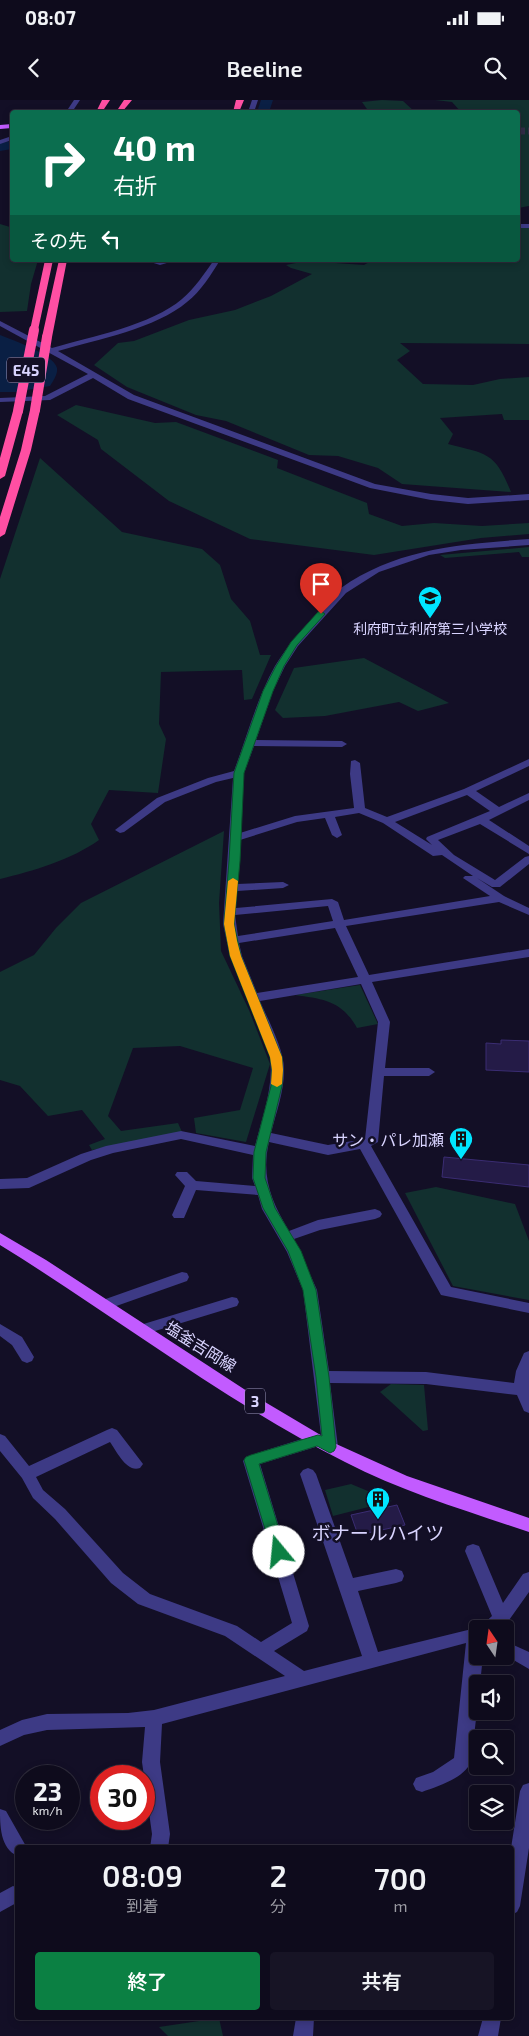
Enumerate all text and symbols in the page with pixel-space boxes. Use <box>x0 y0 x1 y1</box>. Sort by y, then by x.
text: 08:07 <box>25 6 76 29</box>
icon: back <box>20 54 48 82</box>
icon: search <box>481 54 509 82</box>
text: Beeline <box>226 55 303 81</box>
text: 40 m <box>113 126 196 168</box>
icon: right <box>30 130 95 195</box>
text: 右折 <box>113 172 157 198</box>
icon: left <box>97 225 125 253</box>
text: その先 <box>30 229 87 252</box>
road number: E45 <box>7 358 45 382</box>
pin <box>300 563 342 614</box>
icon: arrive <box>307 570 335 598</box>
school or university icon: 利府町立利府第三小学校 <box>417 585 443 619</box>
place label: 利府町立利府第三小学校 <box>353 620 507 637</box>
building icon: サン・パレ加瀬 <box>448 1126 474 1160</box>
place label: サン・パレ加瀬 <box>332 1130 444 1149</box>
street label: 塩釜吉岡線 <box>162 1317 240 1375</box>
road number: 3 <box>245 1388 265 1414</box>
building icon: ボナールハイツ <box>365 1486 391 1520</box>
place label: ボナールハイツ <box>312 1521 444 1544</box>
position arrow <box>252 1525 304 1577</box>
north arrow <box>469 1620 514 1665</box>
map controls <box>469 1620 514 1830</box>
button: sound <box>469 1675 514 1720</box>
button: search <box>469 1730 514 1775</box>
speed limit sign: 30 <box>90 1765 155 1830</box>
text: 23 <box>33 1776 62 1806</box>
button: layers <box>469 1785 514 1830</box>
text: km/h <box>33 1803 62 1817</box>
text: 08:09 <box>102 1857 183 1893</box>
text: 2 <box>270 1857 287 1893</box>
text: 700 <box>374 1860 427 1896</box>
text: 到着 <box>126 1896 158 1915</box>
text: 分 <box>270 1896 286 1915</box>
text: m <box>393 1896 407 1915</box>
button: 終了 <box>35 1952 260 2010</box>
button: 共有 <box>270 1952 494 2010</box>

